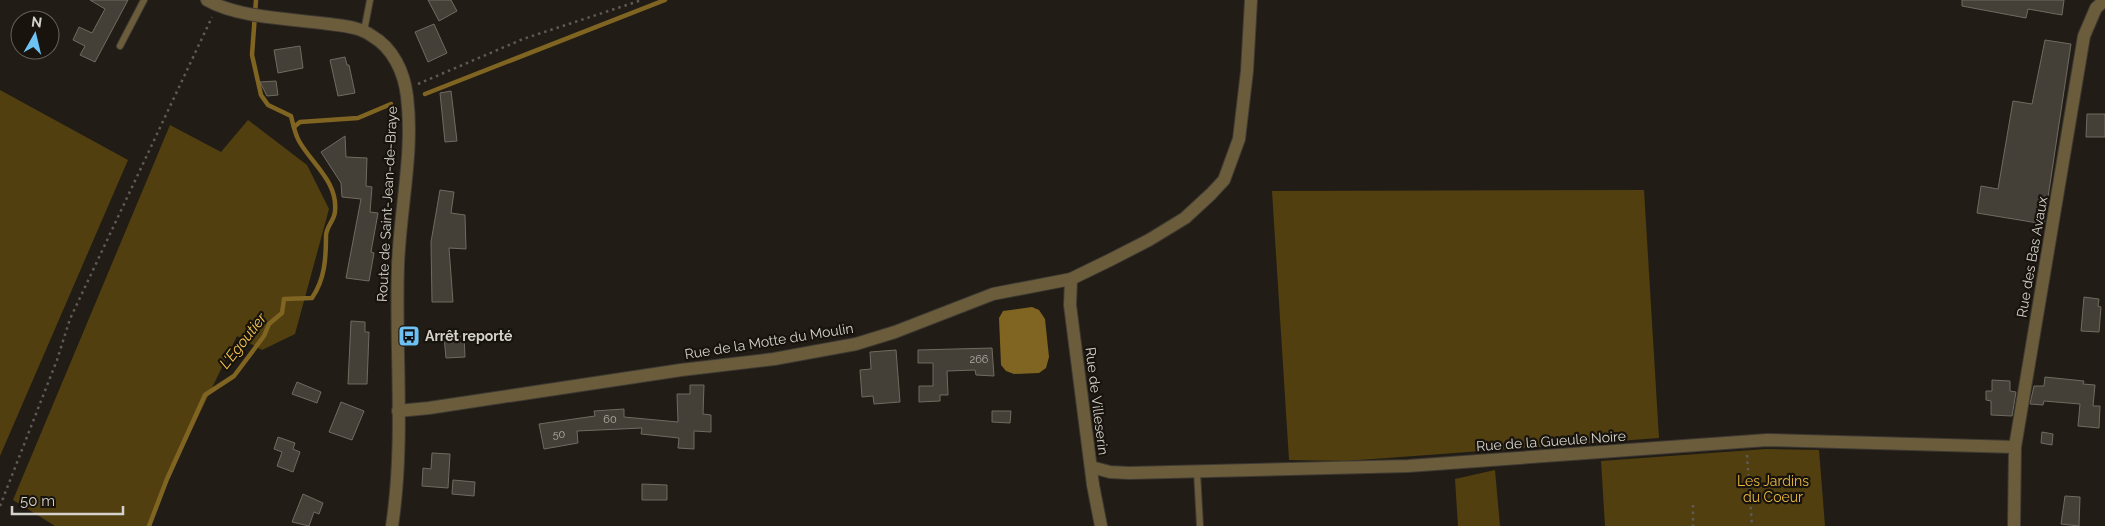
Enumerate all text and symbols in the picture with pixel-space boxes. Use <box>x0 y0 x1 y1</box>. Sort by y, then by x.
north arrow <box>10 10 60 60</box>
text: N <box>30 13 43 31</box>
street label: Route de Saint-Jean-de-Braye <box>374 106 400 302</box>
street label: Rue des Bas Avaux <box>2013 195 2051 319</box>
water label: L'Egoutier <box>216 309 271 372</box>
street label: Rue de la Motte du Moulin <box>684 320 854 362</box>
bus stop icon: Arrêt reporté <box>397 324 421 348</box>
place label: Arrêt reporté <box>425 328 513 344</box>
street label: Rue de Villeserin <box>1082 346 1112 456</box>
house number: 266 <box>970 353 989 366</box>
house number: 60 <box>603 413 617 426</box>
house number: 50 <box>553 428 566 441</box>
street label: Rue de la Gueule Noire <box>1476 428 1626 454</box>
park label: Les Jardins du Coeur <box>1737 473 1809 505</box>
scale bar <box>12 484 124 516</box>
text: 50 m <box>20 492 55 510</box>

